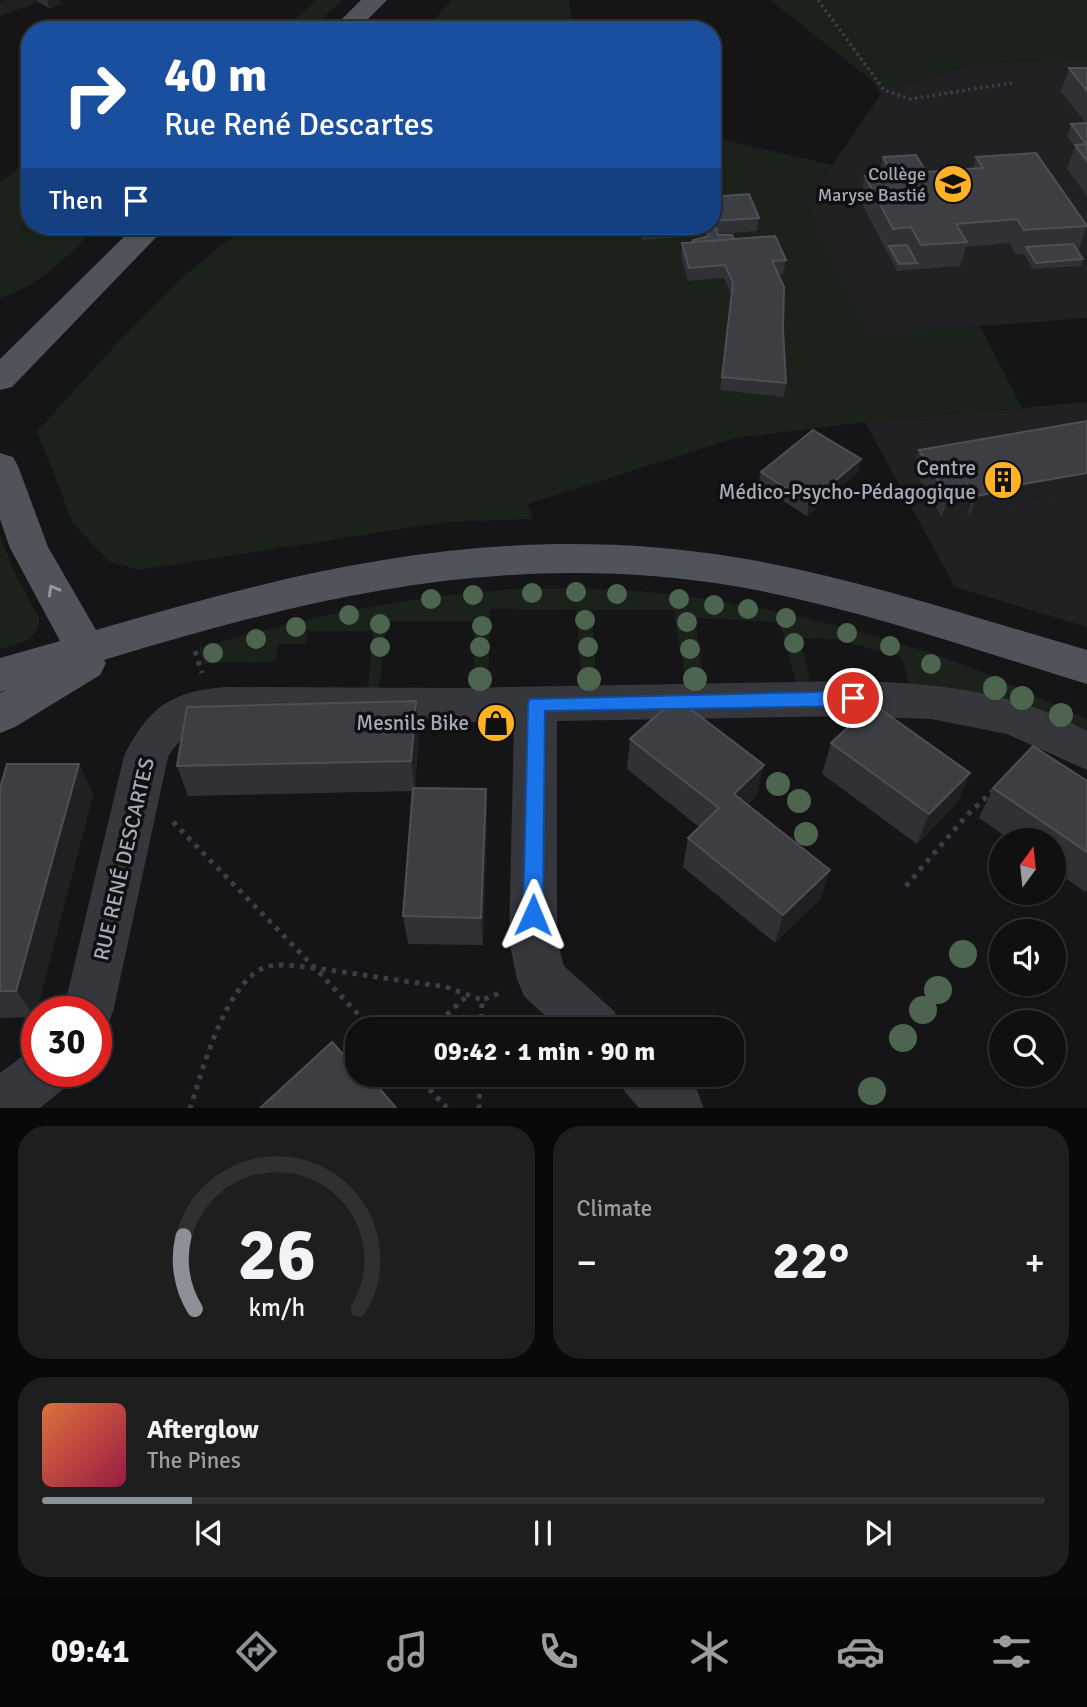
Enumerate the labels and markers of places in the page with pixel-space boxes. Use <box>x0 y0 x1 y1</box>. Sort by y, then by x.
place label: Collège Maryse Bastié <box>818 163 926 206</box>
school or university icon: Collège Maryse Bastié <box>932 163 974 205</box>
place label: Centre Médico-Psycho-Pédagogique <box>719 455 976 505</box>
building icon: Centre Médico-Psycho-Pédagogique <box>982 459 1024 501</box>
pin <box>823 668 883 728</box>
shop icon: Mesnils Bike <box>475 702 517 744</box>
place label: Mesnils Bike <box>356 710 469 736</box>

